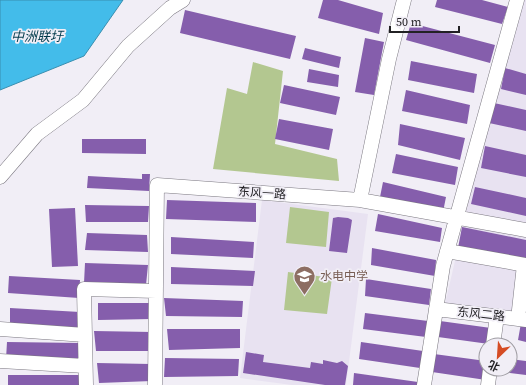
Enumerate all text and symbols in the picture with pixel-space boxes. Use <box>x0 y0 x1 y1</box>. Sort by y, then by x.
scale bar <box>390 8 459 34</box>
text: 50 m <box>396 14 422 30</box>
water label: 中洲联圩 <box>11 28 65 45</box>
street label: 东风一路 <box>237 183 287 203</box>
school or university icon: 水电中学 <box>291 263 317 296</box>
place label: 水电中学 <box>320 268 368 284</box>
street label: 东风二路 <box>456 304 506 324</box>
north arrow <box>478 337 518 377</box>
text: 北 <box>486 356 502 375</box>

